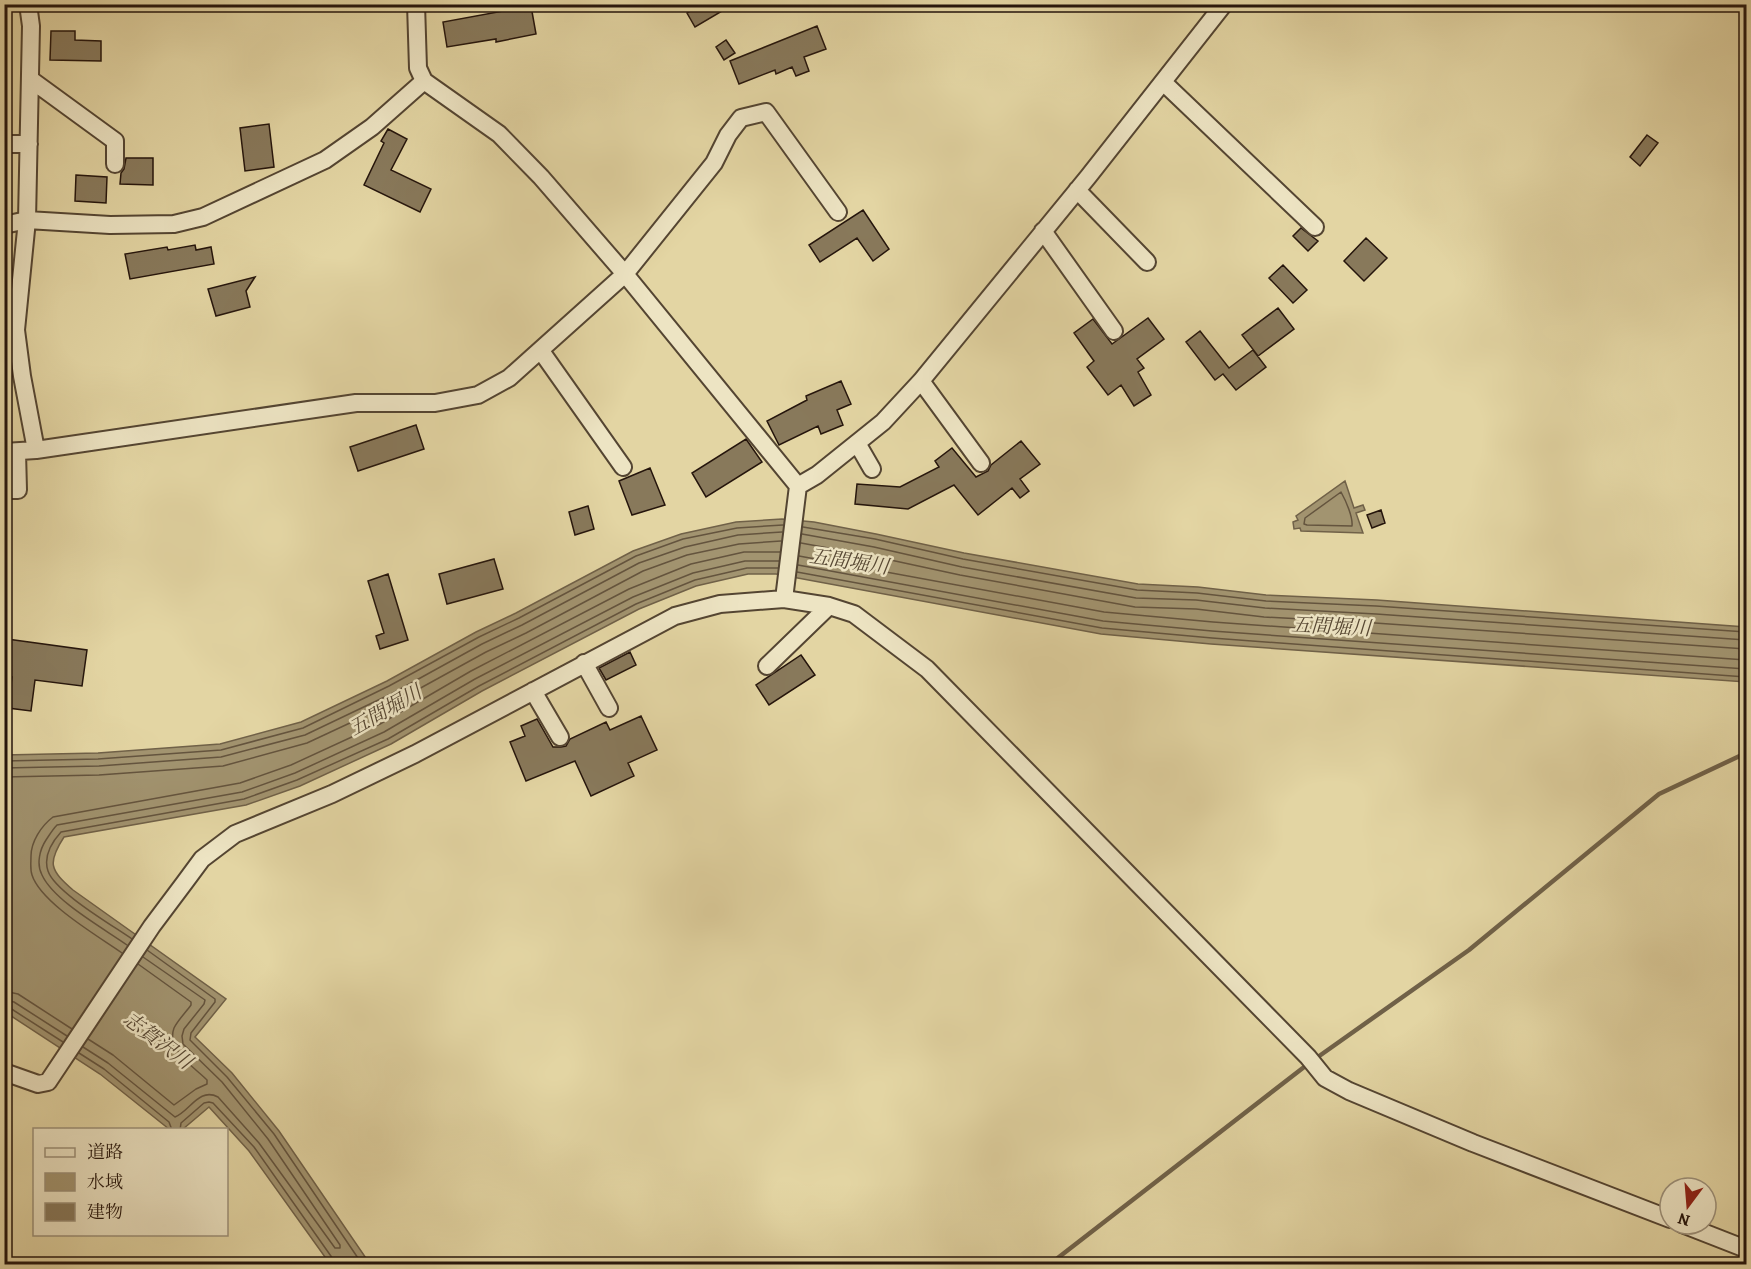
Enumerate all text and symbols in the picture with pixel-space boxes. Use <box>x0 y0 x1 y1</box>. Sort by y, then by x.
water label: 五間堀川 <box>807 543 892 581</box>
water label: 五間堀川 <box>1290 611 1374 642</box>
water label: 五間堀川 <box>344 678 428 742</box>
water label: 志賀沢川 <box>118 1006 199 1076</box>
legend <box>33 1128 228 1236</box>
text: 道路 <box>87 1140 123 1164</box>
text: 水域 <box>87 1170 123 1194</box>
north arrow <box>1658 1176 1718 1236</box>
text: 建物 <box>87 1200 123 1224</box>
text: N <box>1675 1207 1693 1232</box>

